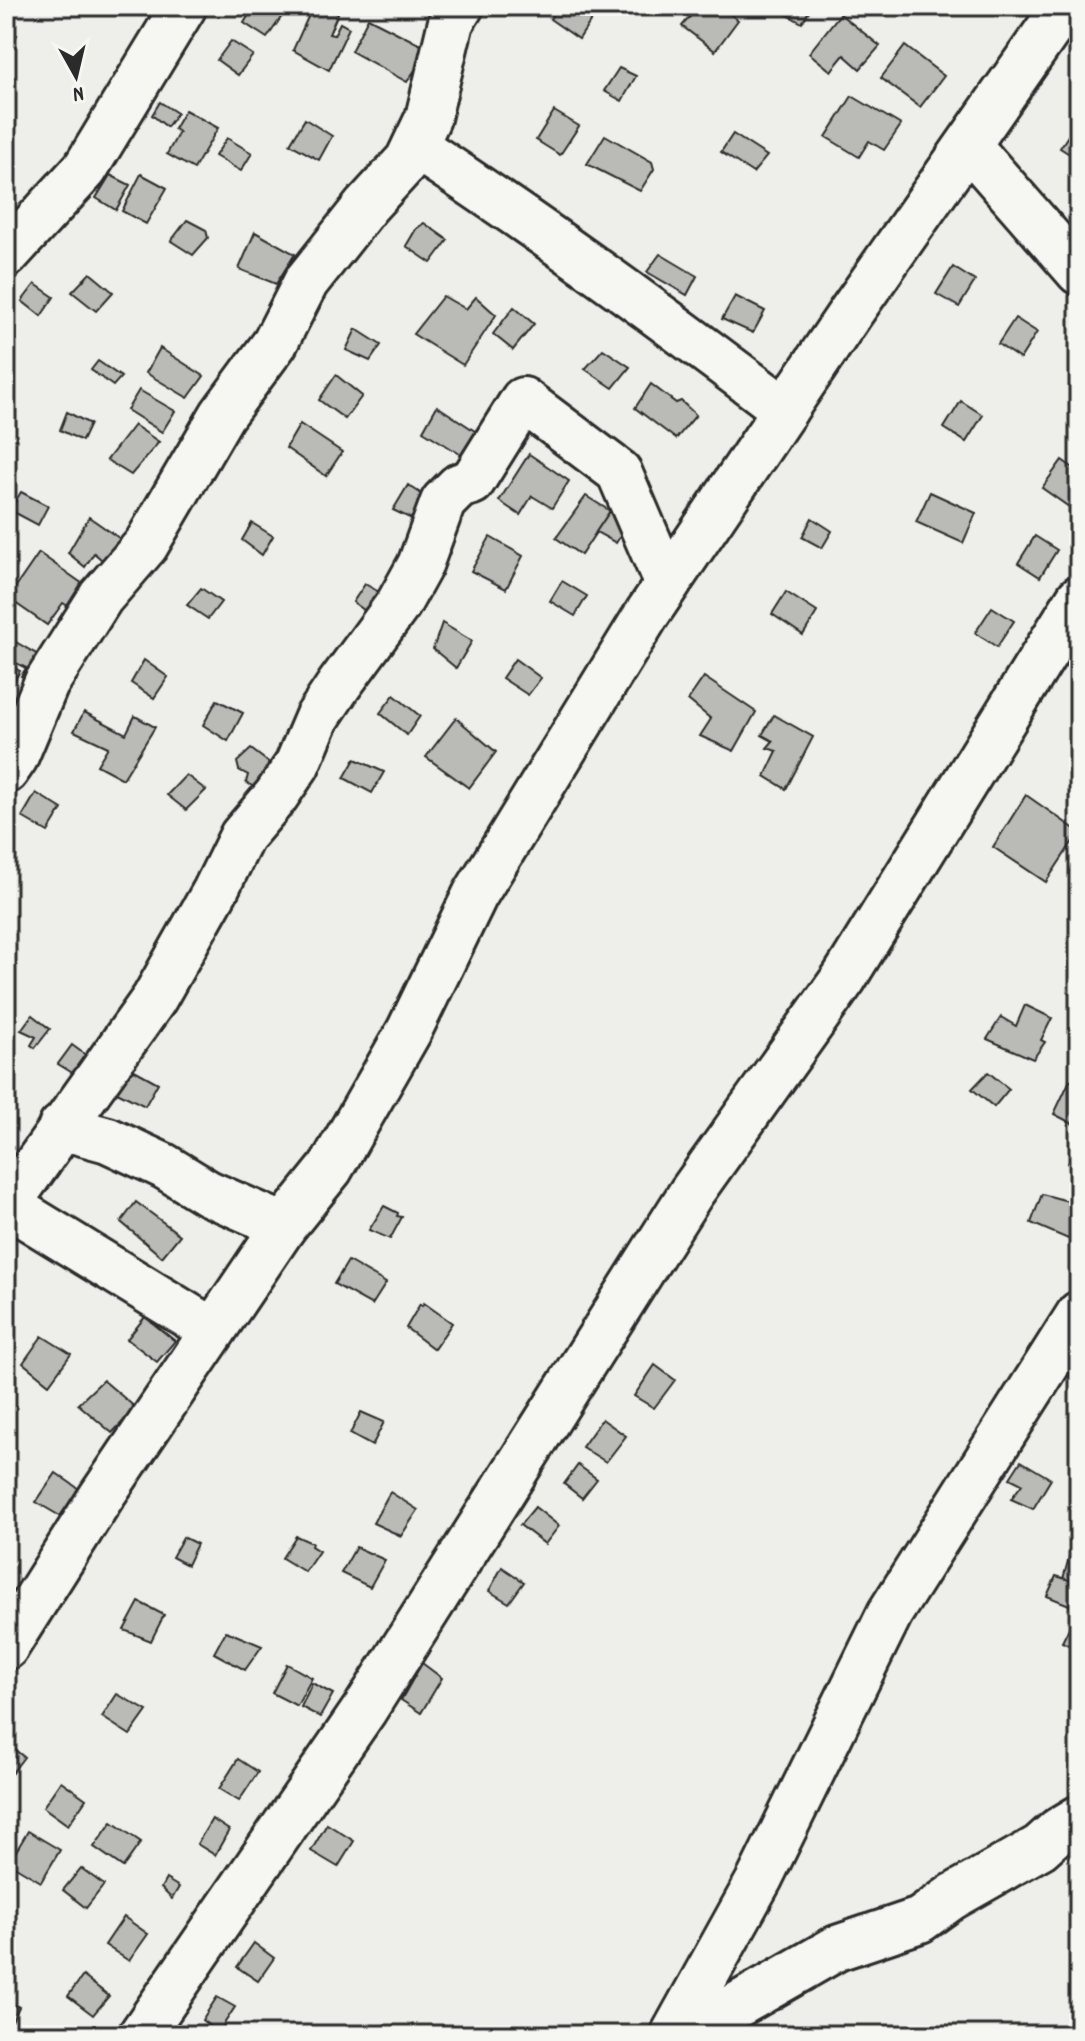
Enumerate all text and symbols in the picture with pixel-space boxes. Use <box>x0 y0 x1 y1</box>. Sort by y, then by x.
north arrow <box>36 36 116 116</box>
text: N <box>71 76 86 108</box>

